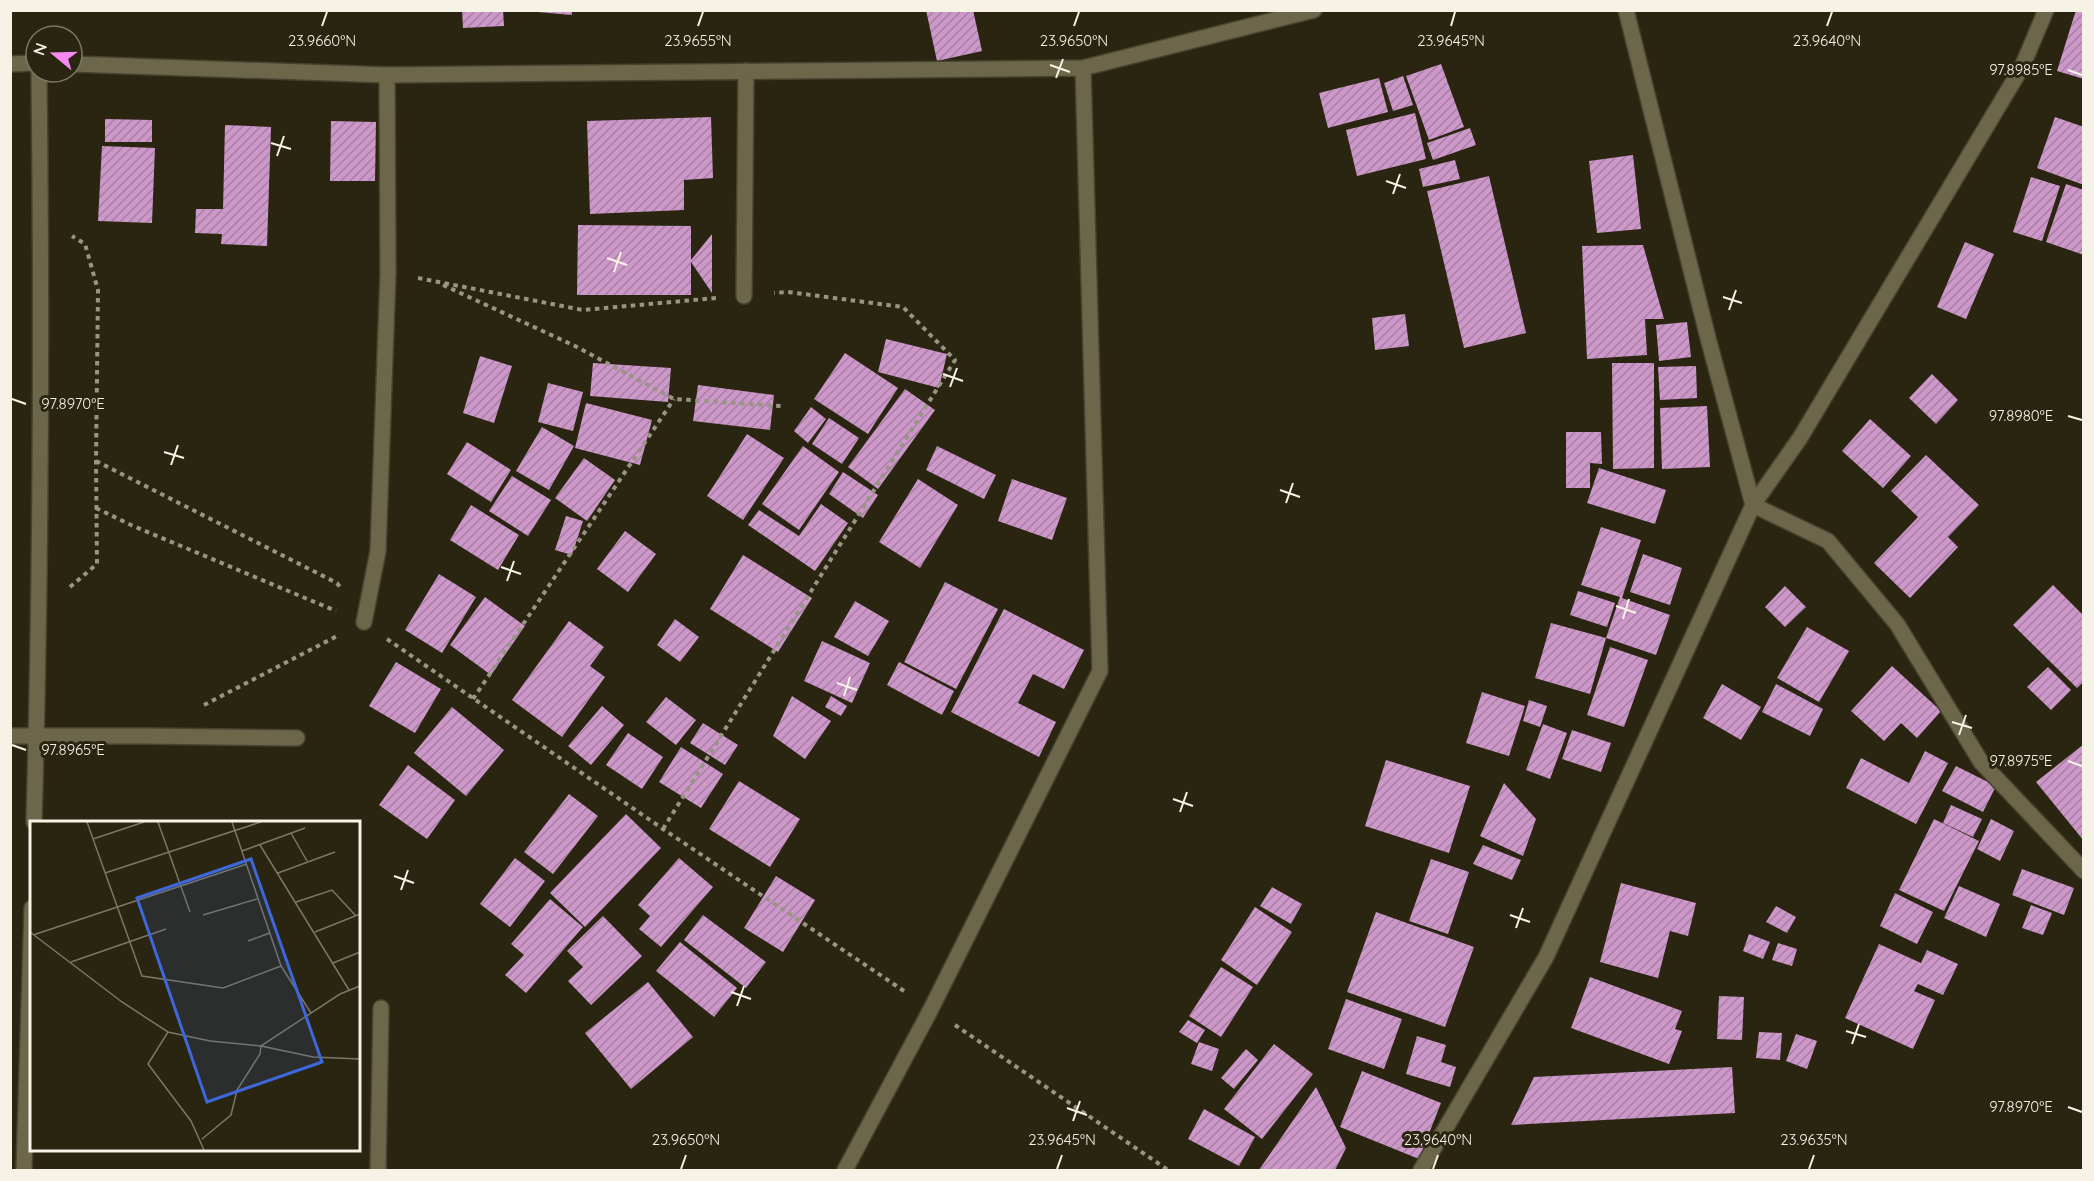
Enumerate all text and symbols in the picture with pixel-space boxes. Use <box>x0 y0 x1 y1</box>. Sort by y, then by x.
north arrow <box>24 24 84 84</box>
text: 23.9660°N <box>288 31 356 50</box>
text: 23.9655°N <box>664 31 732 50</box>
text: 23.9650°N <box>1040 31 1108 50</box>
text: 23.9645°N <box>1417 31 1485 50</box>
text: 23.9640°N <box>1793 31 1861 50</box>
text: N <box>28 40 51 58</box>
text: 97.8985°E <box>1989 60 2053 79</box>
text: 97.8970°E <box>41 394 105 413</box>
text: 97.8980°E <box>1989 406 2053 425</box>
text: 97.8965°E <box>41 740 105 759</box>
text: 97.8975°E <box>1990 751 2052 770</box>
inset map <box>30 821 360 1151</box>
text: 97.8970°E <box>1989 1097 2053 1116</box>
text: 23.9650°N <box>652 1130 720 1149</box>
text: 23.9645°N <box>1028 1130 1096 1149</box>
text: 23.9640°N <box>1404 1130 1472 1149</box>
text: 23.9635°N <box>1780 1130 1848 1149</box>

